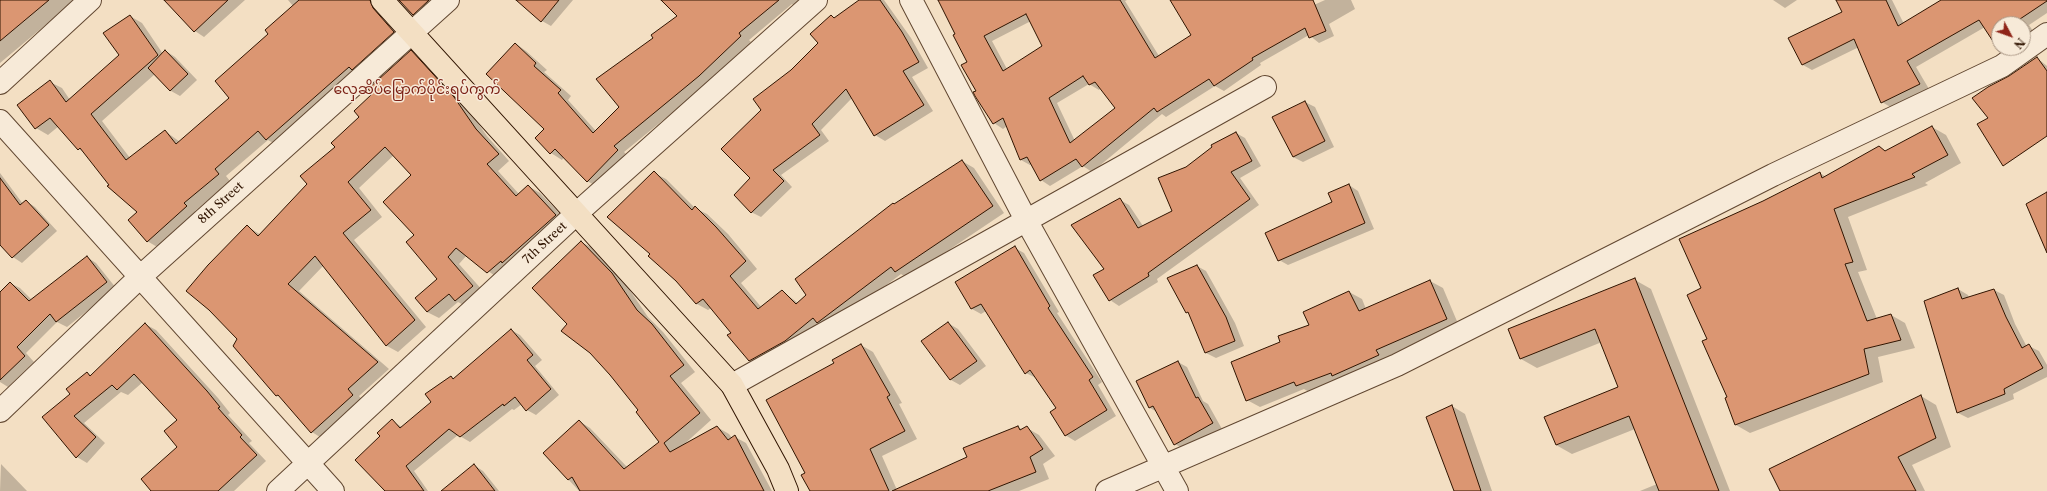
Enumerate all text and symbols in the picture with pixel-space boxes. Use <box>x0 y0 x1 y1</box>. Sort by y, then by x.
north arrow <box>1991 16 2031 56</box>
text: N <box>2011 35 2028 51</box>
district label: လှေဆိပ်မြောက်ပိုင်းရပ်ကွက် <box>333 82 501 98</box>
street label: 8th Street <box>195 179 247 227</box>
street label: 7th Street <box>520 219 570 267</box>

